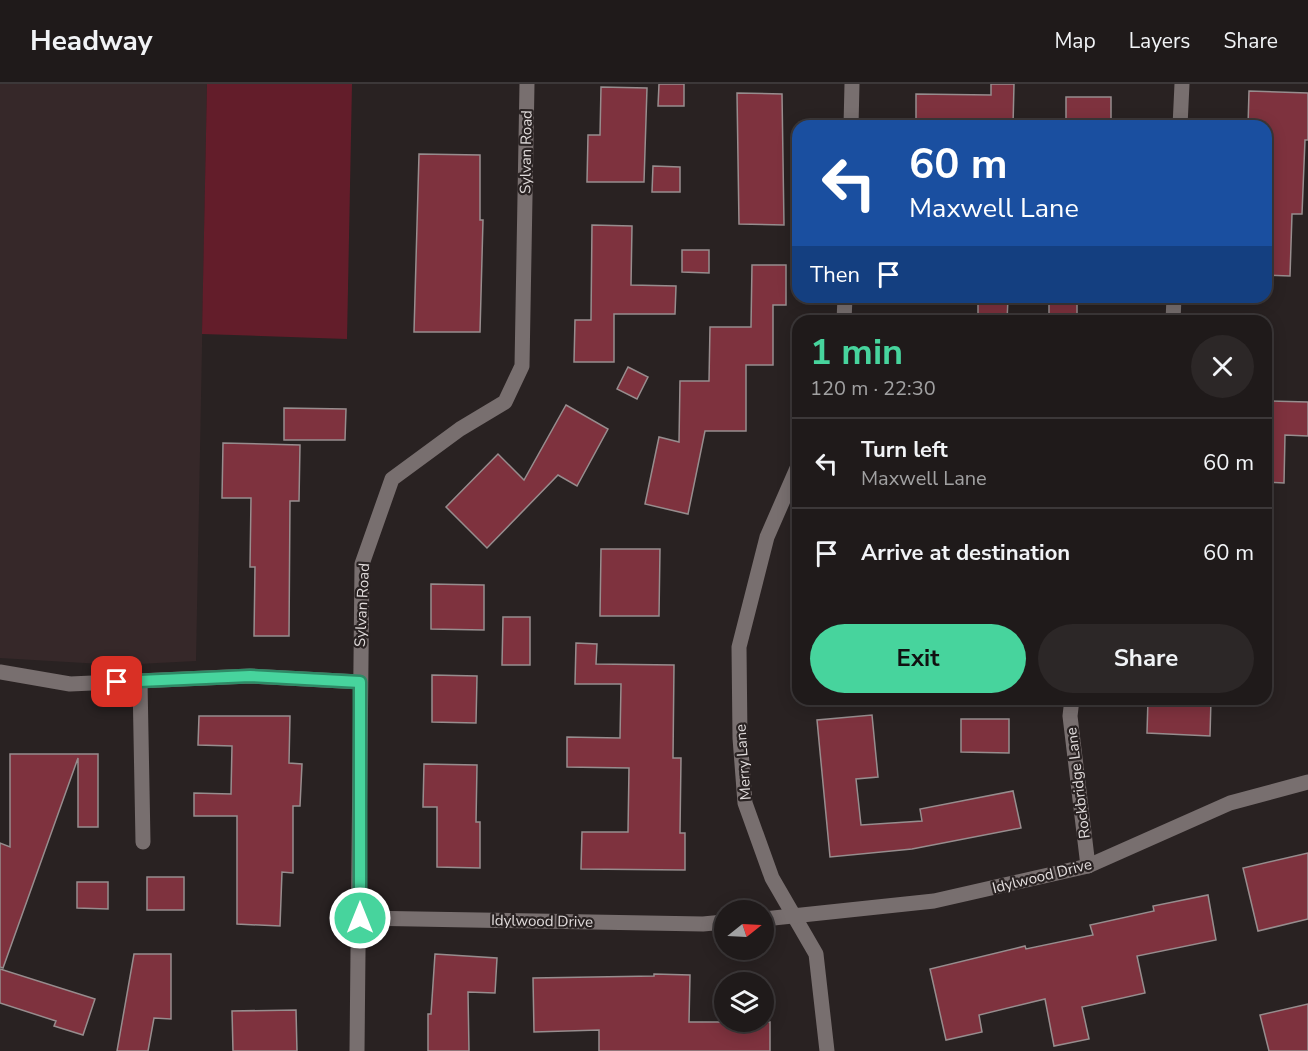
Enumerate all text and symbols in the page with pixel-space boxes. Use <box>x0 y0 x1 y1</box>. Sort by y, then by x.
text: Headway <box>30 22 152 60</box>
text: Map <box>1054 27 1096 55</box>
text: Layers <box>1129 27 1190 55</box>
text: Share <box>1223 27 1278 55</box>
street label: Sylvan Road <box>515 110 537 194</box>
text: 60 m <box>909 136 1008 193</box>
icon: left <box>810 144 888 222</box>
text: Maxwell Lane <box>909 190 1079 227</box>
icon: arrive <box>872 258 905 291</box>
text: Then <box>810 260 860 290</box>
text: 1 min <box>810 328 903 377</box>
button: close <box>1191 335 1254 398</box>
text: 120 m · 22:30 <box>810 375 936 402</box>
text: Turn left <box>861 435 948 465</box>
icon: left <box>810 447 843 480</box>
text: 60 m <box>1203 448 1254 478</box>
text: Maxwell Lane <box>861 465 987 492</box>
icon: arrive <box>810 537 843 570</box>
text: Arrive at destination <box>861 538 1070 568</box>
text: 60 m <box>1203 538 1254 568</box>
street label: Sylvan Road <box>350 563 374 647</box>
button: Exit <box>810 624 1026 693</box>
button: Share <box>1038 624 1254 693</box>
pin <box>91 656 142 707</box>
icon: arrive <box>100 665 133 698</box>
street label: Merry Lane <box>730 723 756 801</box>
street label: Rockbridge Lane <box>1061 726 1095 840</box>
street label: Idylwood Drive <box>990 854 1094 898</box>
position arrow <box>328 886 392 950</box>
north arrow <box>714 900 774 960</box>
map controls <box>714 900 774 1032</box>
street label: Idylwood Drive <box>491 910 593 932</box>
button: layers <box>714 972 774 1032</box>

